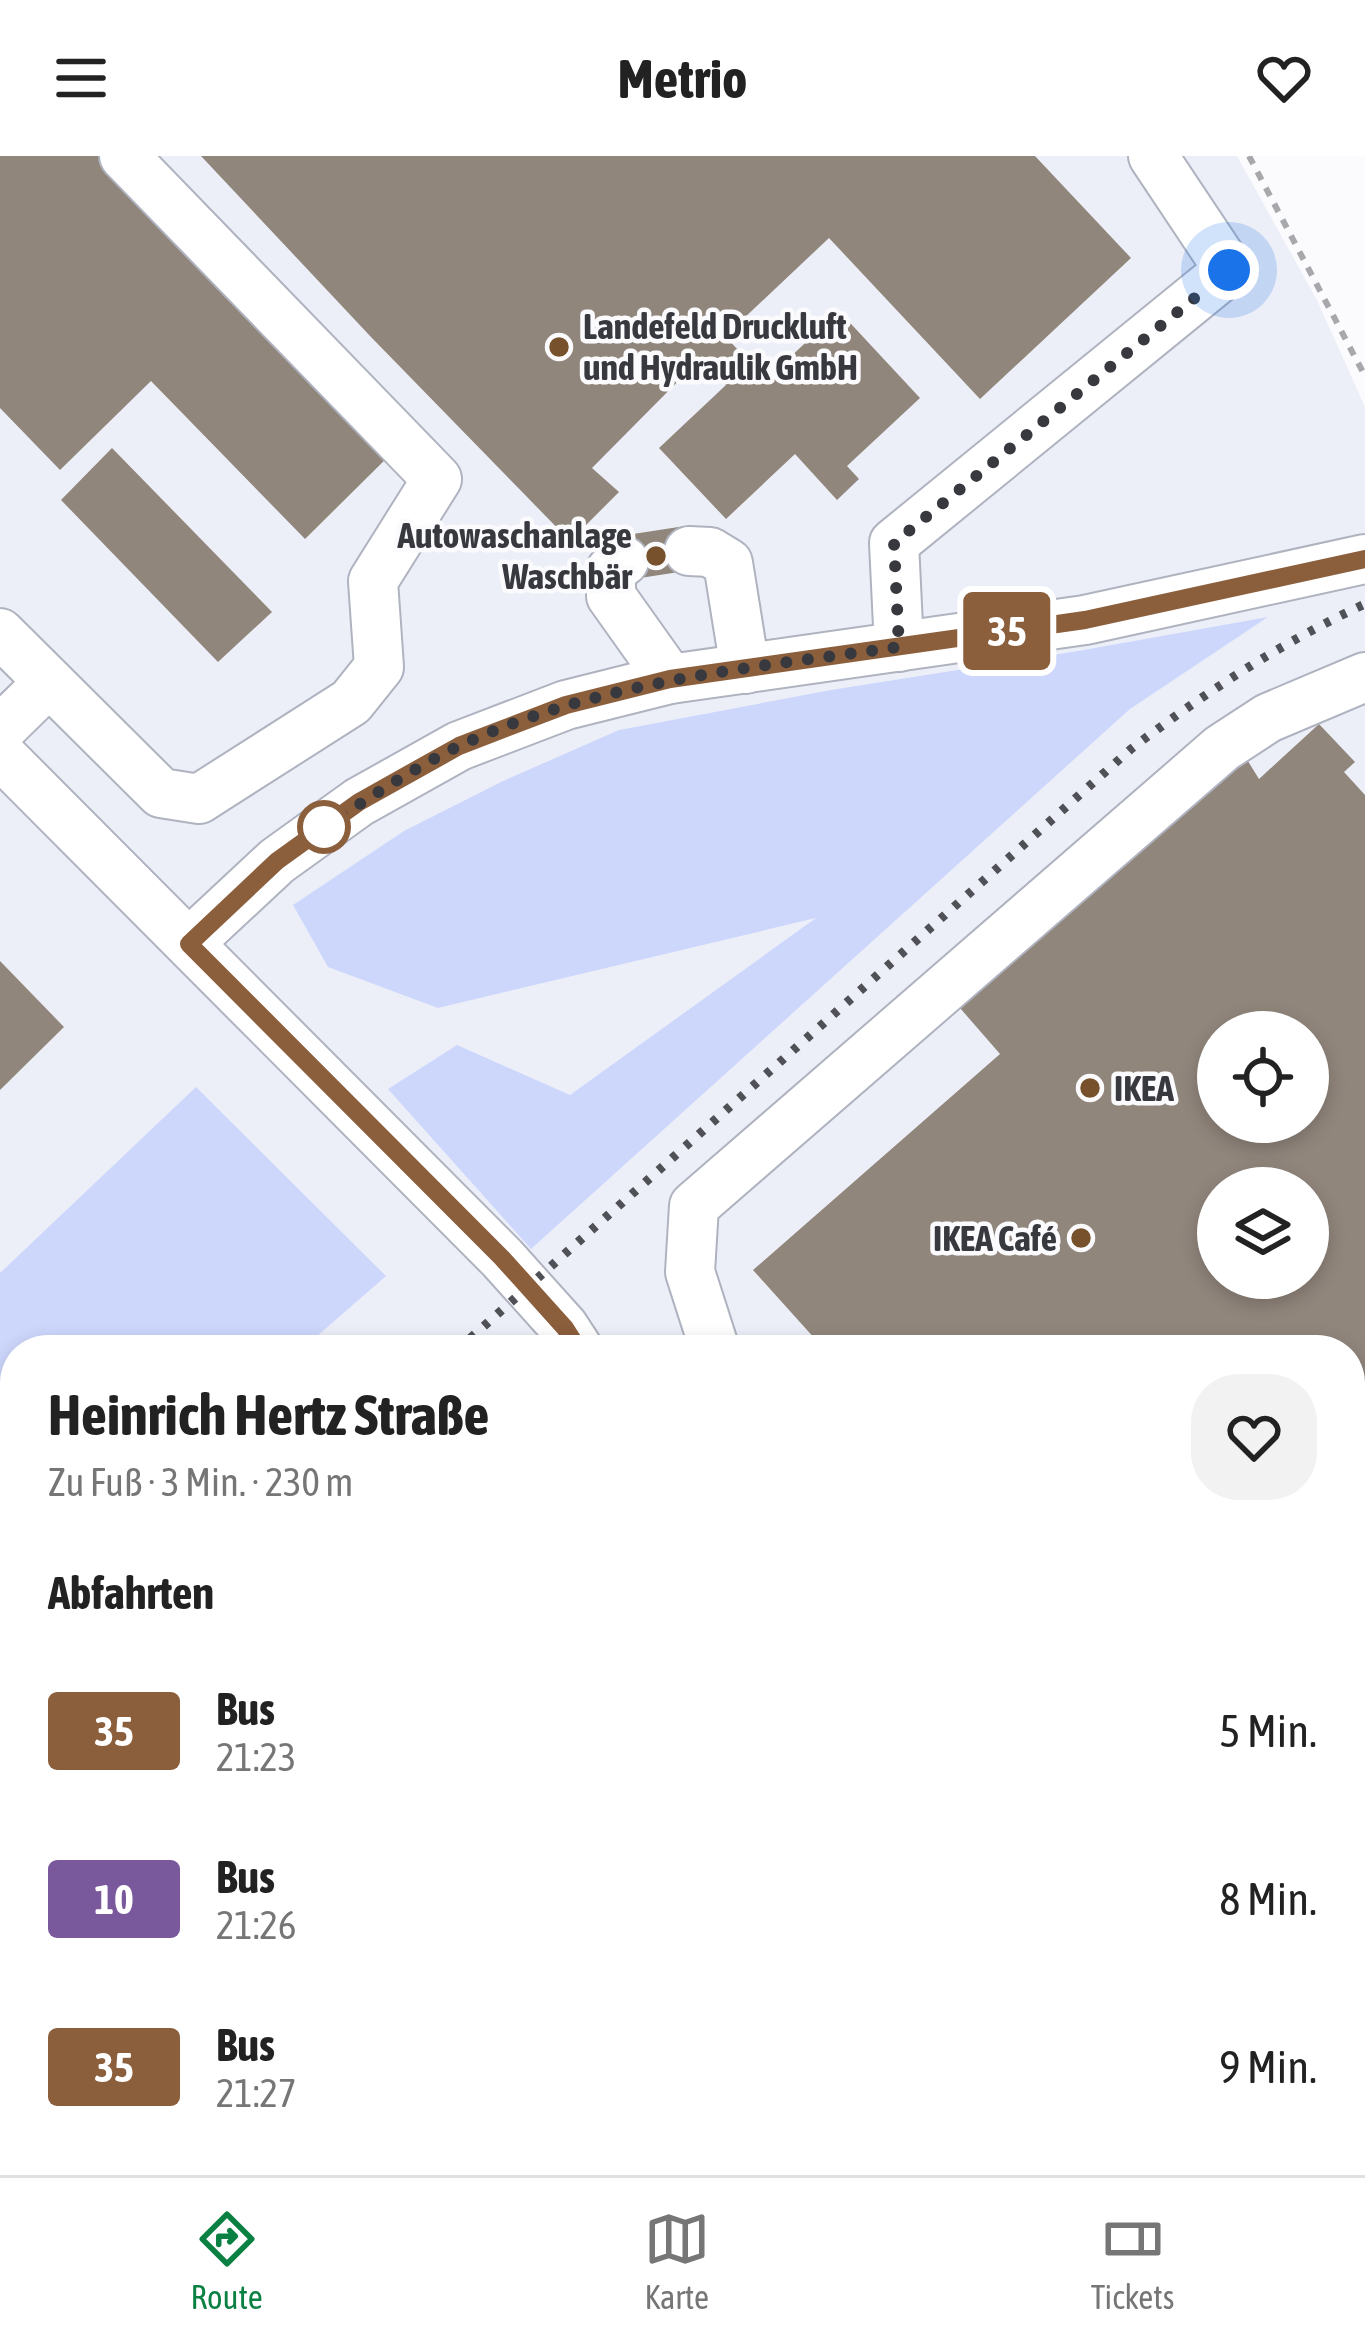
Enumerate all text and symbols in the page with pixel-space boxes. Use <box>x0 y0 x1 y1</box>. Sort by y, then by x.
icon: menu <box>48 45 114 111</box>
icon: heart <box>1251 45 1317 111</box>
text: Metrio <box>618 48 747 109</box>
your location <box>1199 240 1259 300</box>
place label: Landefeld Druckluft und Hydraulik GmbH <box>583 305 858 388</box>
marker: Landefeld Druckluft und Hydraulik GmbH <box>546 334 572 360</box>
place label: Autowaschanlage Waschbär <box>396 514 633 597</box>
marker: Autowaschanlage Waschbär <box>643 543 669 569</box>
line badge: 35 <box>953 592 1061 670</box>
text: 35 <box>987 607 1027 655</box>
unlabelled marker <box>299 802 349 852</box>
map controls <box>1197 1011 1329 1299</box>
button: locate <box>1197 1011 1329 1143</box>
place label: IKEA <box>1114 1067 1174 1109</box>
marker: IKEA <box>1077 1075 1103 1101</box>
button: layers <box>1197 1167 1329 1299</box>
place label: IKEA Café <box>933 1217 1057 1259</box>
marker: IKEA Café <box>1068 1225 1094 1251</box>
button: heart <box>1191 1374 1317 1500</box>
text: Heinrich Hertz Straße <box>48 1382 489 1447</box>
text: Zu Fuß · 3 Min. · 230 m <box>48 1460 353 1504</box>
text: Abfahrten <box>48 1567 214 1619</box>
text: Bus <box>216 1683 275 1735</box>
text: 5 Min. <box>1219 1705 1317 1757</box>
text: 35 <box>94 1707 134 1755</box>
text: 21:23 <box>216 1735 296 1779</box>
text: Bus <box>216 1851 275 1903</box>
text: 8 Min. <box>1219 1873 1317 1925</box>
text: 10 <box>94 1875 134 1923</box>
text: 21:26 <box>216 1903 296 1947</box>
text: Bus <box>216 2019 275 2071</box>
text: 9 Min. <box>1219 2041 1317 2093</box>
text: 35 <box>94 2043 134 2091</box>
text: 21:27 <box>216 2071 296 2115</box>
tab: Route <box>191 2206 263 2316</box>
tab: Karte <box>644 2206 710 2316</box>
tab: Tickets <box>1091 2206 1174 2316</box>

